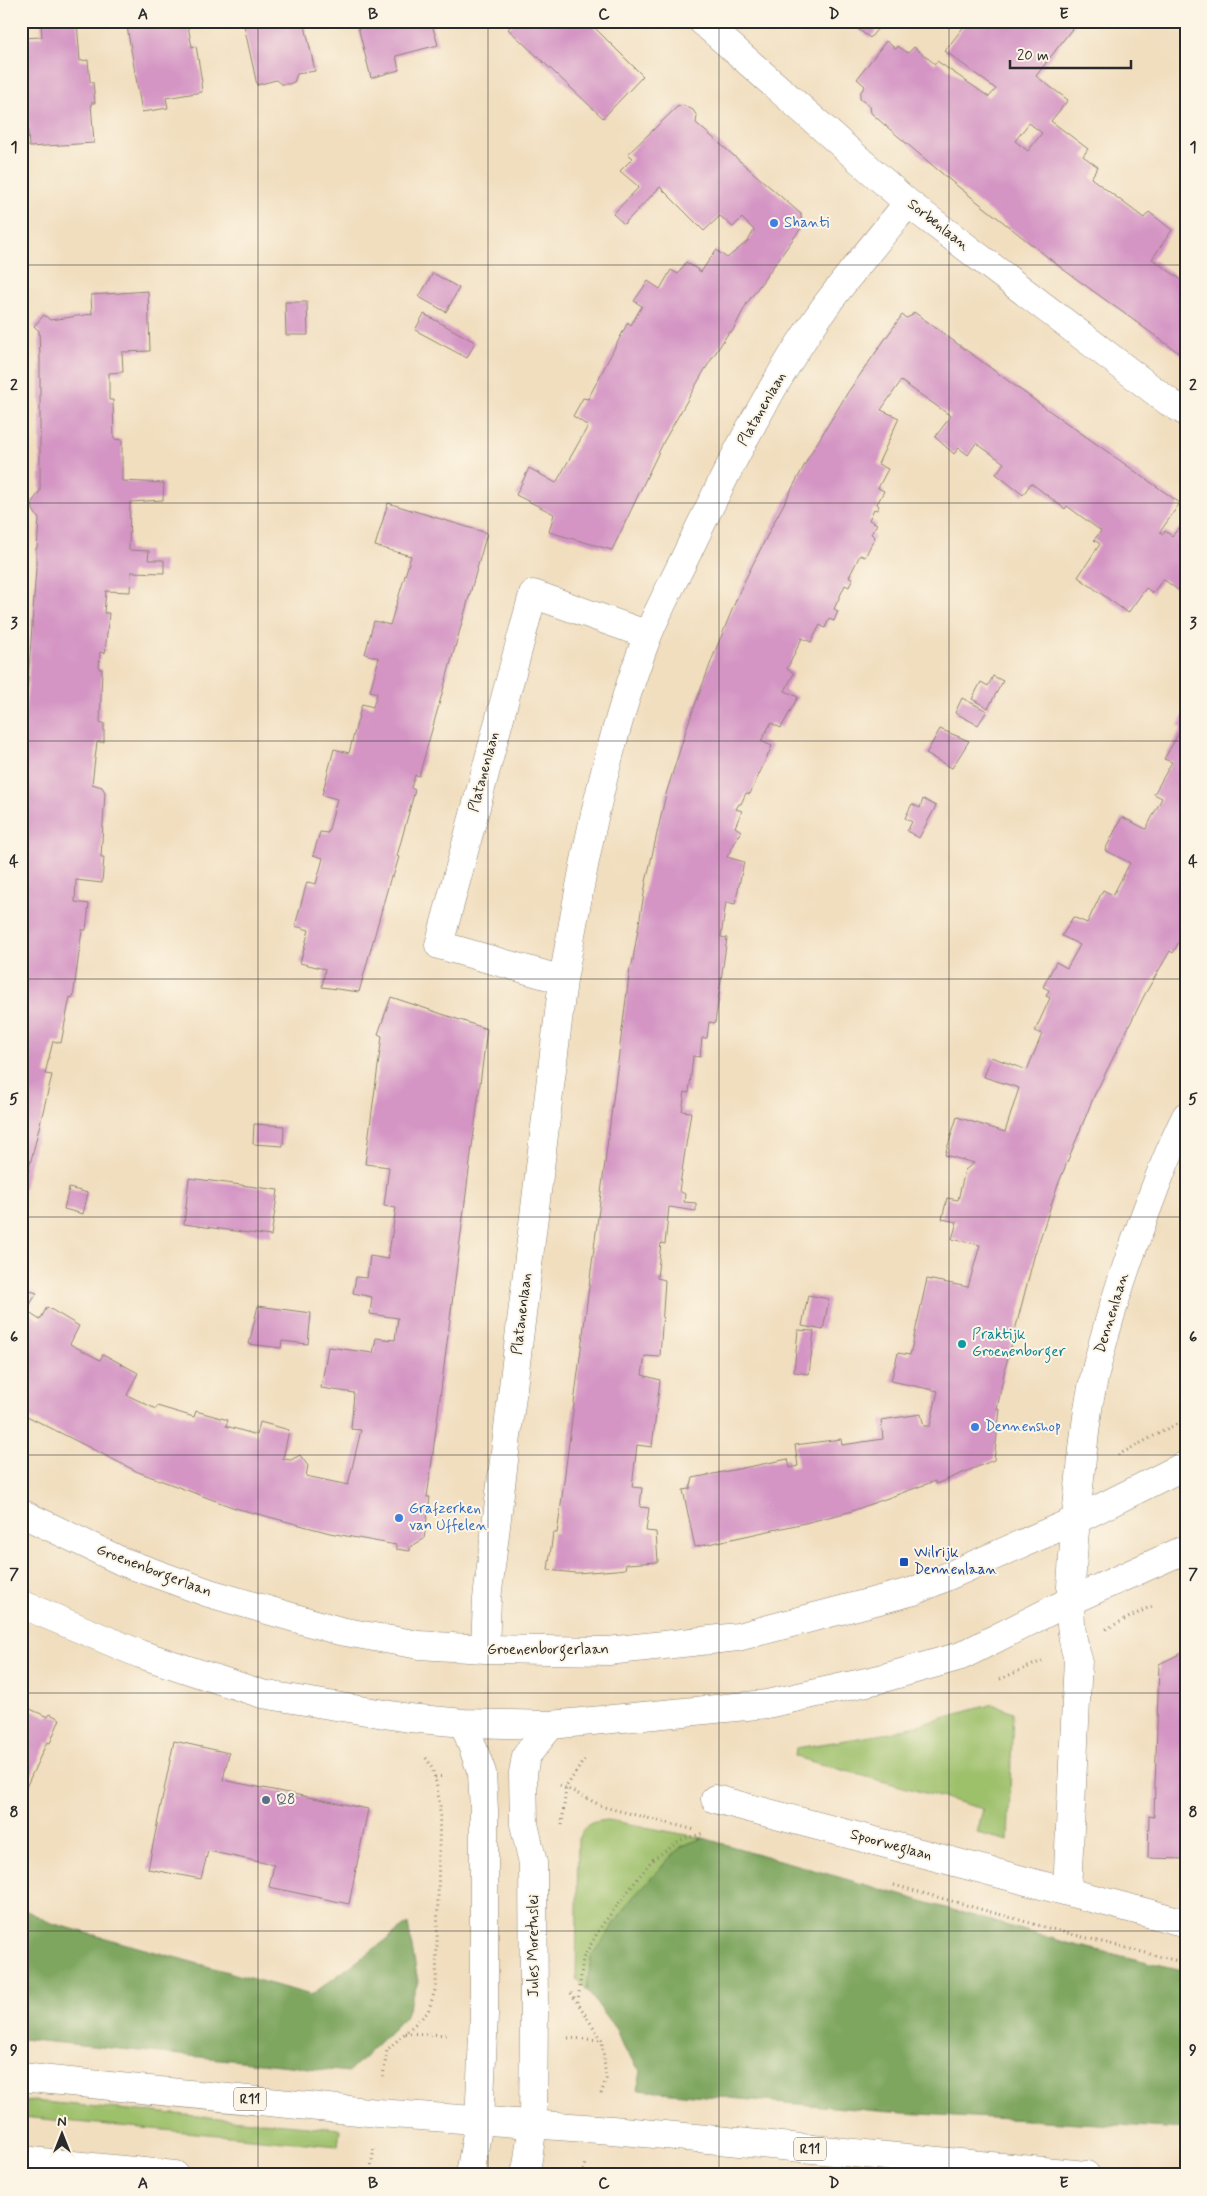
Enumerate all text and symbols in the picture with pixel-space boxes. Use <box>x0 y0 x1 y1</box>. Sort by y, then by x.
text: A <box>138 4 148 25</box>
text: B <box>368 4 378 25</box>
text: C <box>598 4 610 25</box>
text: D <box>828 4 840 25</box>
text: E <box>1059 4 1069 25</box>
scale bar <box>1010 38 1131 70</box>
text: 20 m <box>1017 46 1049 66</box>
text: 1 <box>10 137 18 158</box>
text: 1 <box>1189 137 1197 158</box>
street label: Sorbenlaan <box>903 195 973 256</box>
place label: Shanti <box>784 213 829 233</box>
marker: Shanti <box>768 217 780 229</box>
street label: Platanenlaan <box>733 368 791 450</box>
text: 2 <box>10 375 18 396</box>
text: 2 <box>1189 375 1197 396</box>
text: 3 <box>10 613 18 634</box>
text: 3 <box>1189 613 1197 634</box>
street label: Platanenlaan <box>464 730 504 814</box>
text: 4 <box>9 851 19 872</box>
text: 4 <box>1188 851 1198 872</box>
text: 5 <box>9 1089 19 1110</box>
text: 5 <box>1188 1089 1198 1110</box>
street label: Dennenlaan <box>1090 1270 1134 1356</box>
street label: Platanenlaan <box>507 1272 537 1356</box>
place label: Praktijk Groenenborger <box>972 1325 1066 1363</box>
text: 6 <box>10 1327 18 1348</box>
text: 6 <box>1189 1327 1197 1348</box>
marker: Praktijk Groenenborger <box>956 1338 968 1350</box>
place label: Dennenshop <box>985 1417 1061 1437</box>
marker: Dennenshop <box>969 1421 981 1433</box>
place label: Grafzerken van Uffelen <box>409 1499 488 1536</box>
marker: Grafzerken van Uffelen <box>393 1512 405 1524</box>
street label: Groenenborgerlaan <box>93 1540 215 1603</box>
place label: Wilrijk Dennenlaan <box>914 1543 997 1580</box>
marker: Wilrijk Dennenlaan <box>898 1556 910 1568</box>
text: 7 <box>9 1564 19 1585</box>
text: 7 <box>1188 1564 1198 1585</box>
street label: Groenenborgerlaan <box>487 1640 609 1661</box>
place label: Q8 <box>276 1790 296 1810</box>
marker: Q8 <box>260 1794 272 1806</box>
text: 8 <box>9 1802 19 1823</box>
text: 8 <box>1188 1802 1198 1823</box>
street label: Spoorweglaan <box>848 1824 934 1866</box>
street label: Jules Moretuslei <box>524 1895 544 1997</box>
text: 9 <box>10 2040 18 2061</box>
text: 9 <box>1189 2040 1197 2061</box>
road number: R11 <box>234 2088 266 2110</box>
north arrow <box>38 2108 88 2158</box>
text: N <box>57 2113 67 2131</box>
road number: R11 <box>794 2138 826 2160</box>
text: A <box>138 2173 148 2194</box>
text: B <box>368 2173 378 2194</box>
text: C <box>598 2173 610 2194</box>
text: D <box>828 2173 840 2194</box>
text: E <box>1059 2173 1069 2194</box>

